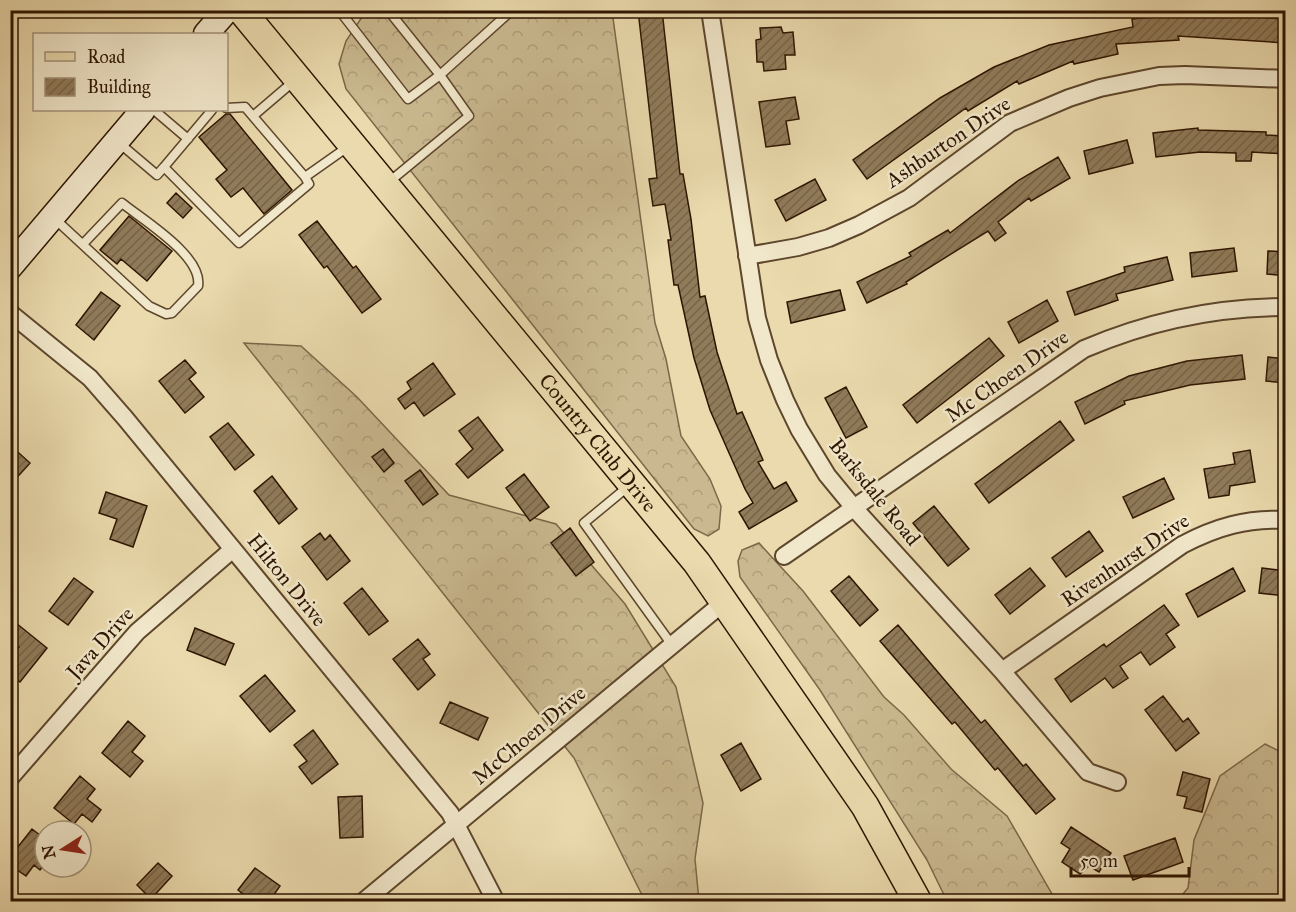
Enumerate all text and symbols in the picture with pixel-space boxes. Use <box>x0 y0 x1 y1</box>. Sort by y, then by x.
legend <box>33 33 228 111</box>
text: Road <box>87 46 125 68</box>
text: Building <box>87 76 151 99</box>
street label: Ashburton Drive <box>880 90 1016 194</box>
street label: Mc Choen Drive <box>940 324 1074 428</box>
street label: Country Club Drive <box>533 368 663 518</box>
street label: Barksdale Road <box>824 433 927 551</box>
street label: Rivenhurst Drive <box>1056 507 1194 612</box>
street label: Hilton Drive <box>242 528 333 632</box>
street label: Java Drive <box>59 601 139 686</box>
street label: McChoen Drive <box>467 680 591 790</box>
north arrow <box>33 819 93 879</box>
scale bar <box>1071 840 1190 878</box>
text: N <box>38 843 60 861</box>
text: 50 m <box>1080 850 1118 872</box>

